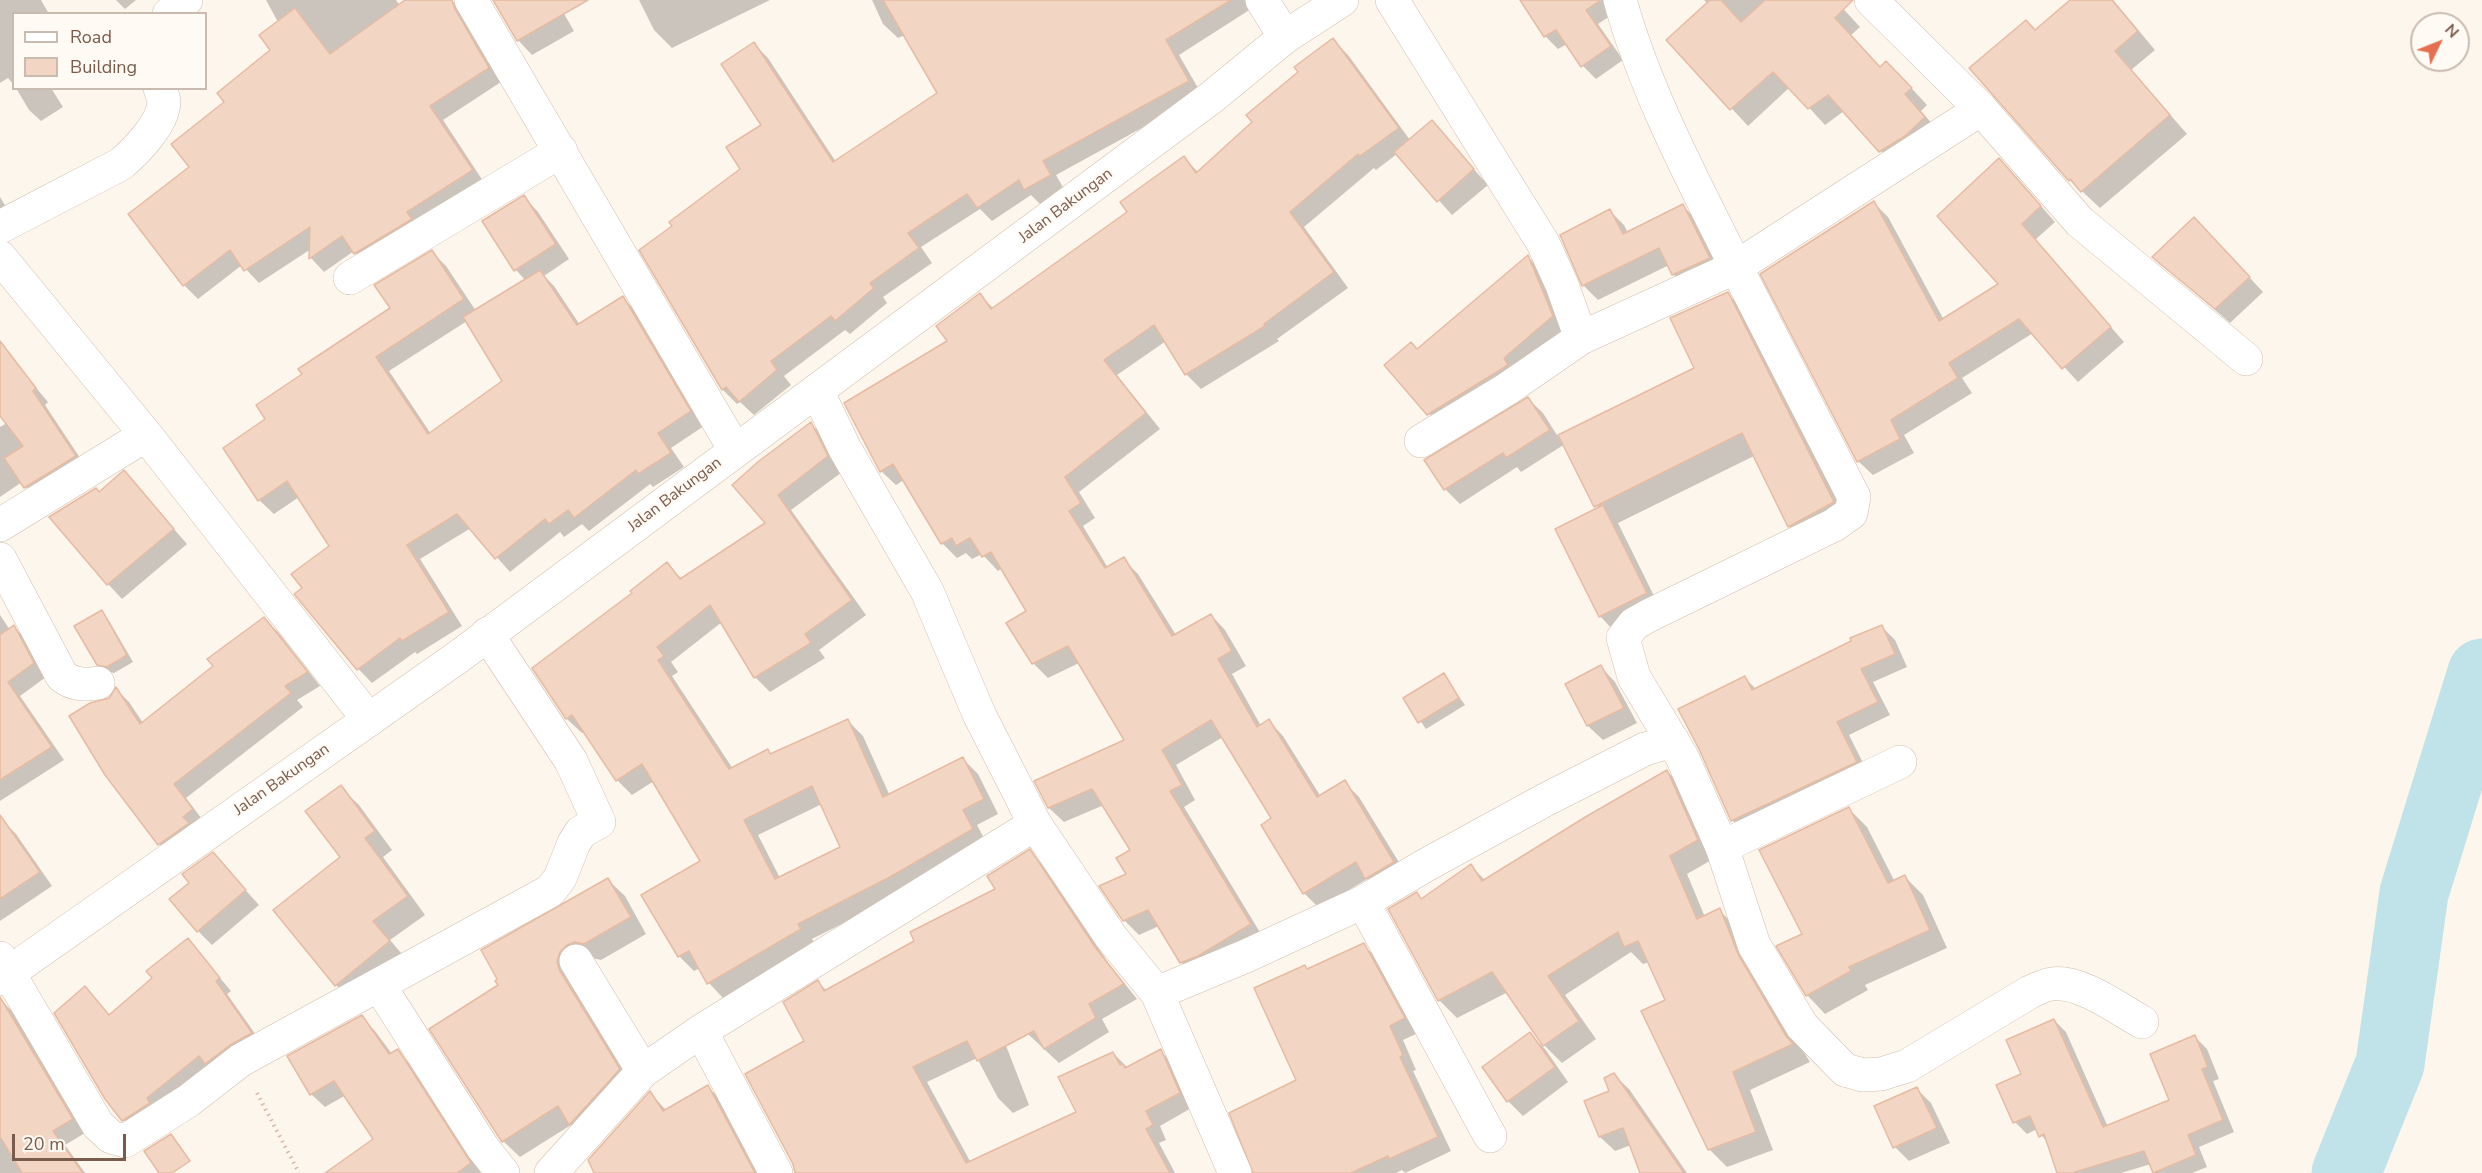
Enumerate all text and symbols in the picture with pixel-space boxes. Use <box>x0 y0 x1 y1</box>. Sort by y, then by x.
legend <box>12 12 207 90</box>
north arrow <box>2410 12 2470 72</box>
text: N <box>2440 19 2464 43</box>
text: Road <box>70 25 112 49</box>
text: Building <box>70 55 137 79</box>
street label: Jalan Bakungan <box>1015 165 1117 247</box>
street label: Jalan Bakungan <box>624 454 726 536</box>
street label: Jalan Bakungan <box>230 740 334 820</box>
scale bar <box>15 1122 129 1160</box>
text: 20 m <box>23 1132 65 1156</box>

